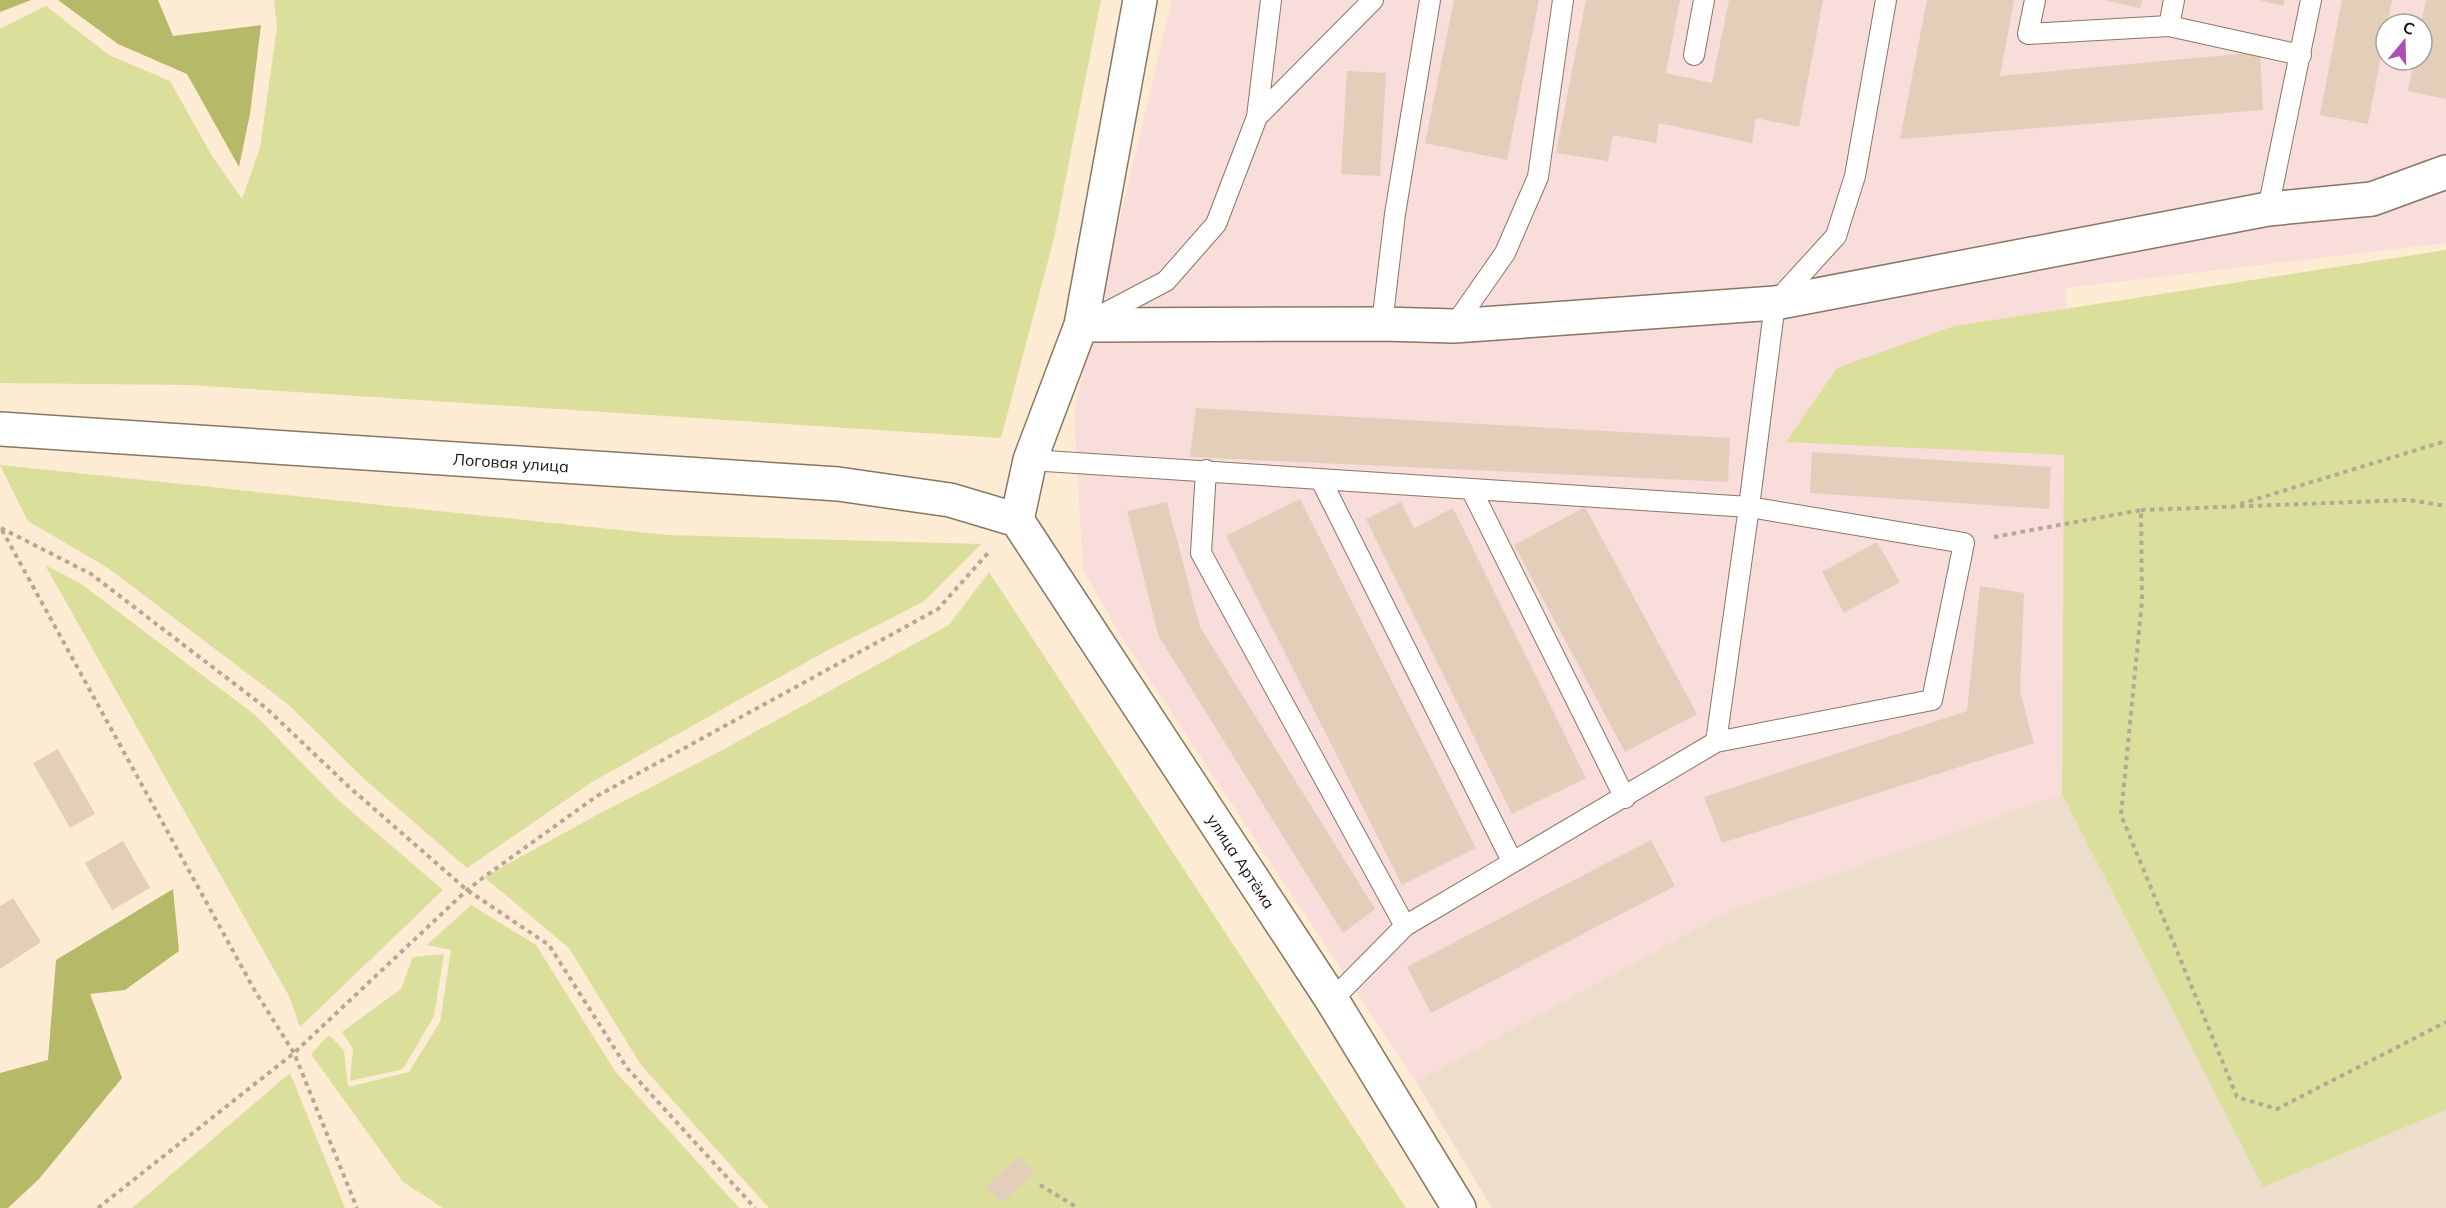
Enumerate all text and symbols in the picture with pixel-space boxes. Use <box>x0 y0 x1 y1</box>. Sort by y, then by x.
north arrow <box>2374 12 2434 72</box>
text: С <box>2400 17 2417 39</box>
street label: Логовая улица <box>452 449 570 476</box>
street label: улица Артёма <box>1203 810 1279 912</box>

